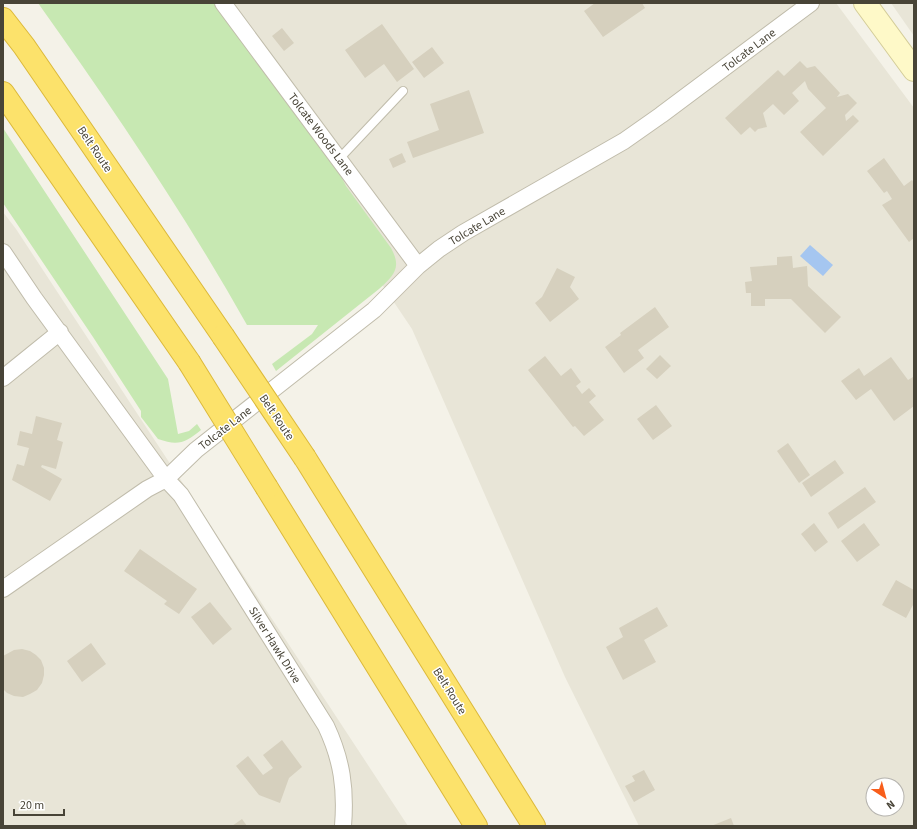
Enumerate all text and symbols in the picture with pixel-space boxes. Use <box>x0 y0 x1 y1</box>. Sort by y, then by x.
street label: Tolcate Lane <box>719 25 780 76</box>
street label: Tolcate Woods Lane <box>284 89 357 179</box>
street label: Belt Route <box>73 123 116 176</box>
street label: Tolcate Lane <box>446 203 509 250</box>
street label: Belt Route <box>255 391 298 444</box>
street label: Tolcate Lane <box>195 402 255 455</box>
street label: Silver Hawk Drive <box>244 604 305 687</box>
street label: Belt Route <box>429 665 471 718</box>
north arrow <box>865 777 905 817</box>
scale bar <box>14 791 64 817</box>
text: N <box>883 796 898 813</box>
text: 20 m <box>20 797 44 814</box>

